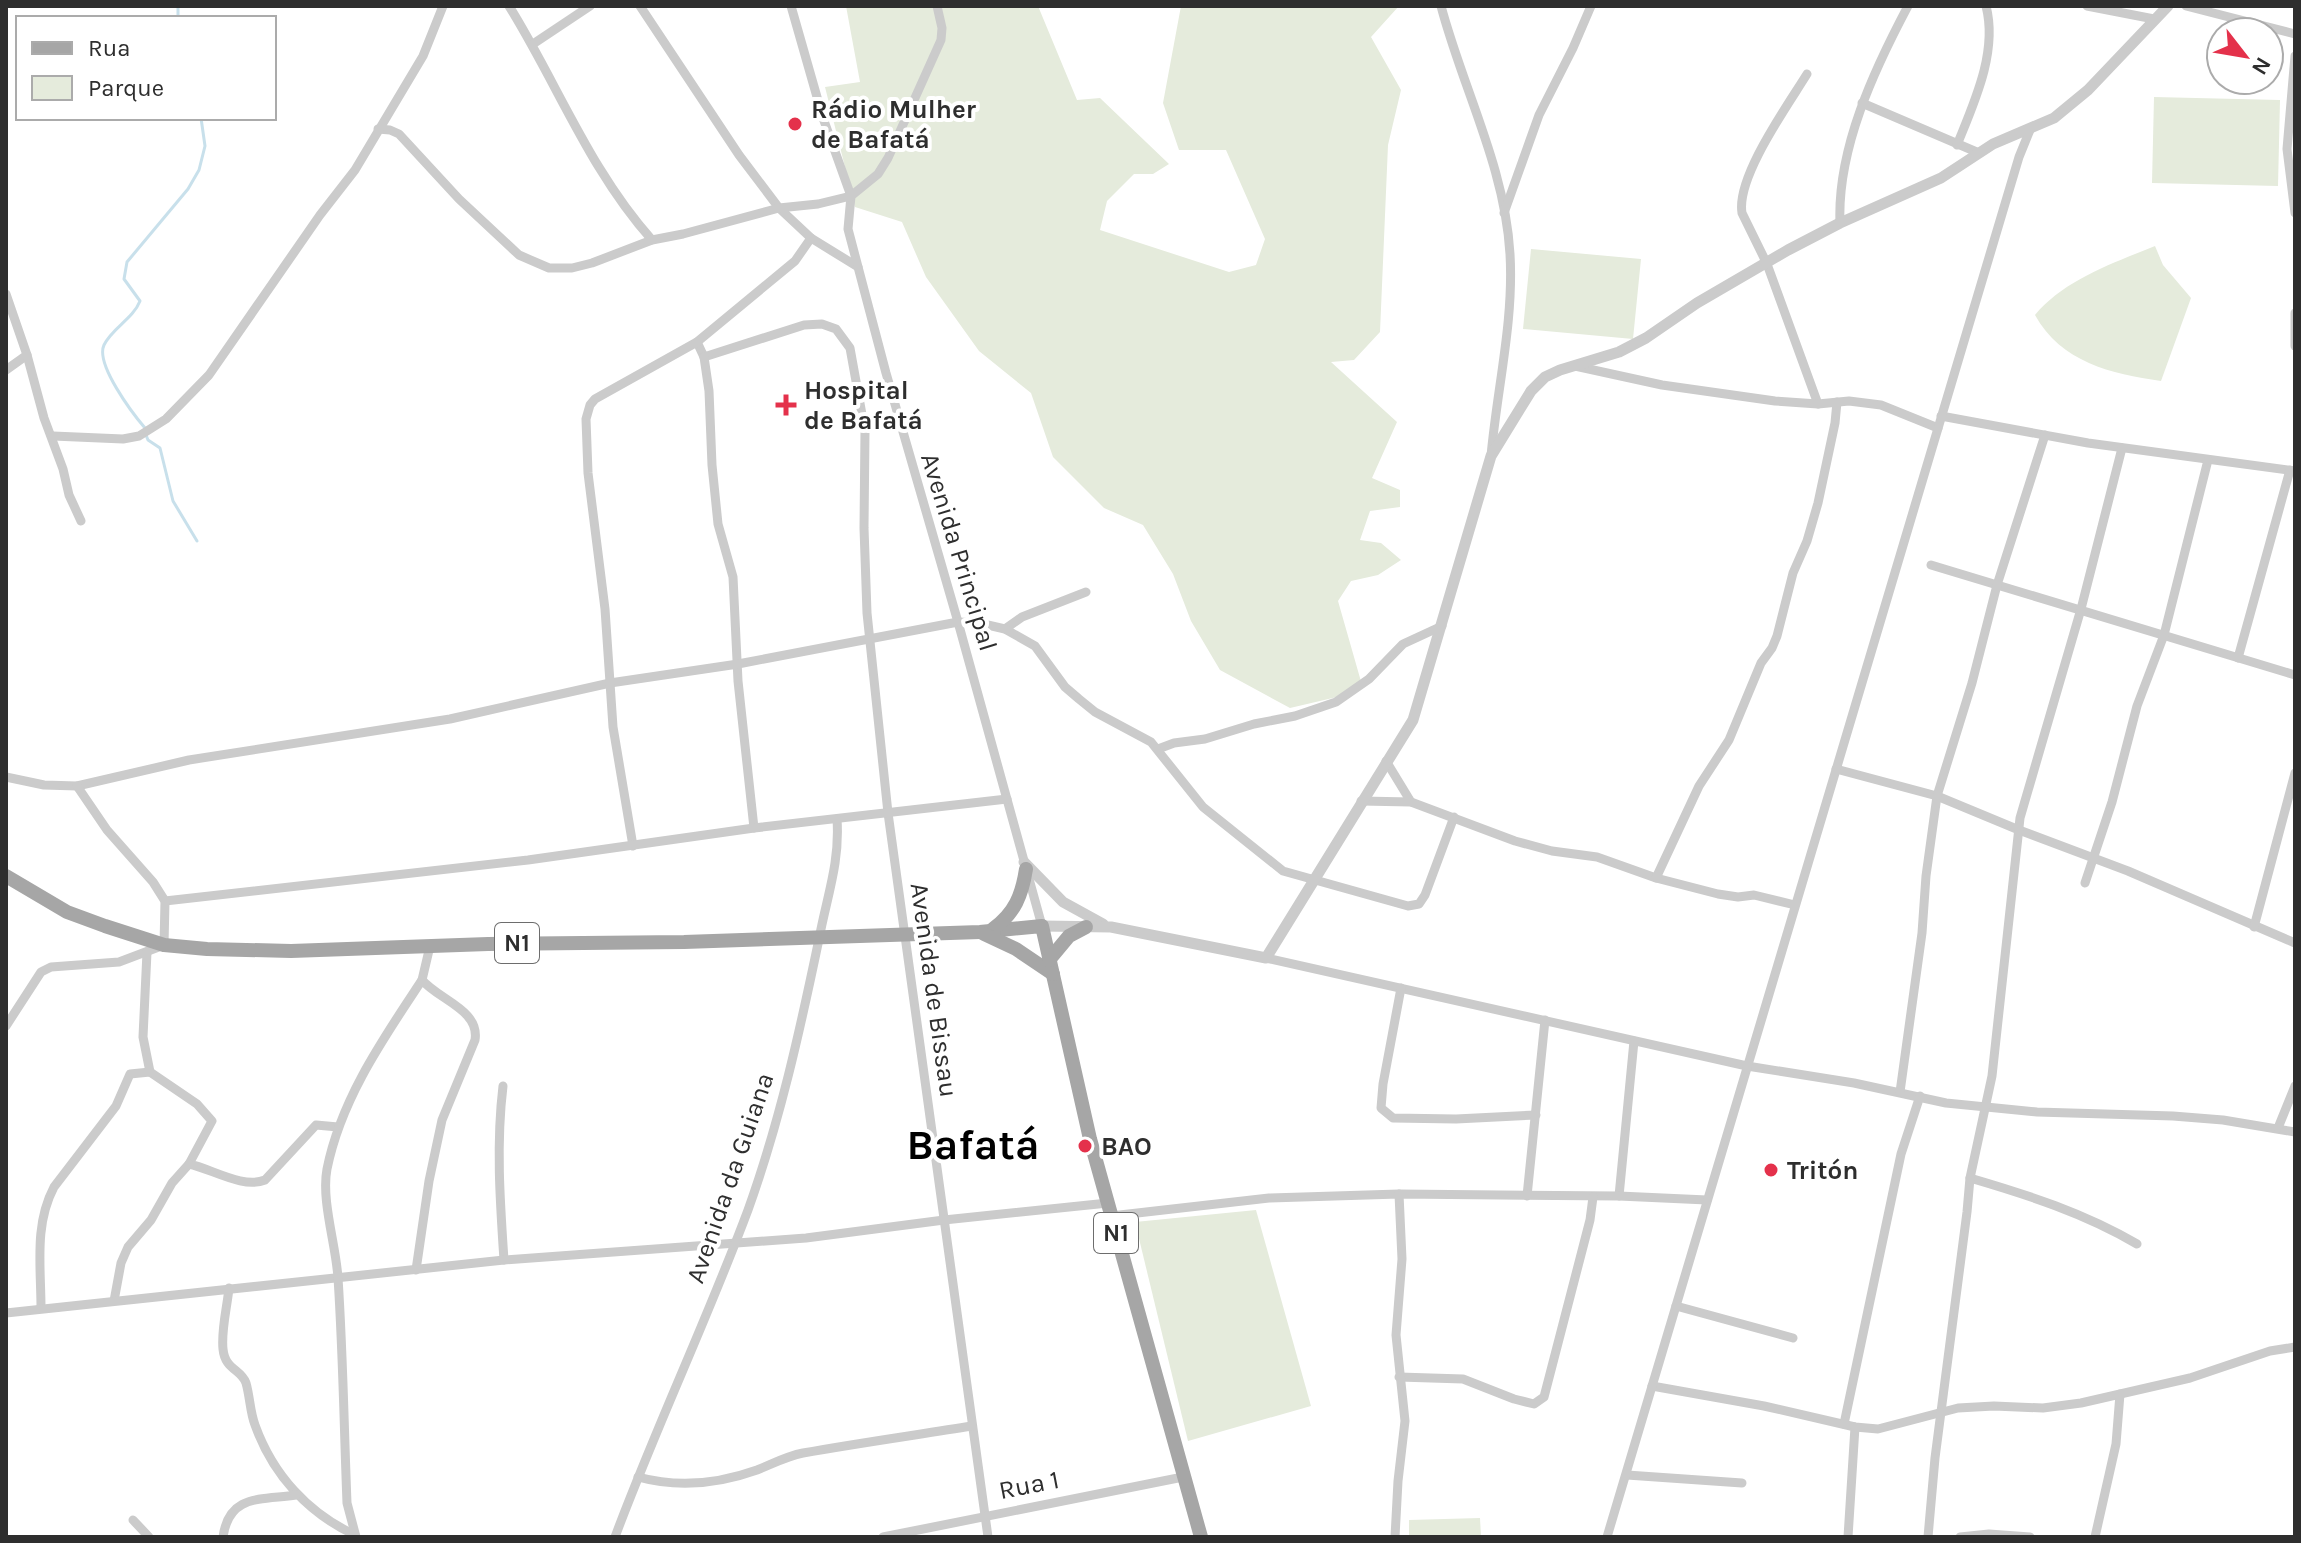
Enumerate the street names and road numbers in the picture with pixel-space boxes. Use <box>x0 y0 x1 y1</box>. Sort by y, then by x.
street label: Avenida Principal <box>914 449 1004 655</box>
street label: Avenida de Bissau <box>904 881 964 1099</box>
road number: N1 <box>495 923 539 963</box>
street label: Avenida da Guiana <box>679 1069 781 1287</box>
road number: N1 <box>1094 1213 1138 1253</box>
street label: Rua 1 <box>996 1464 1062 1506</box>

